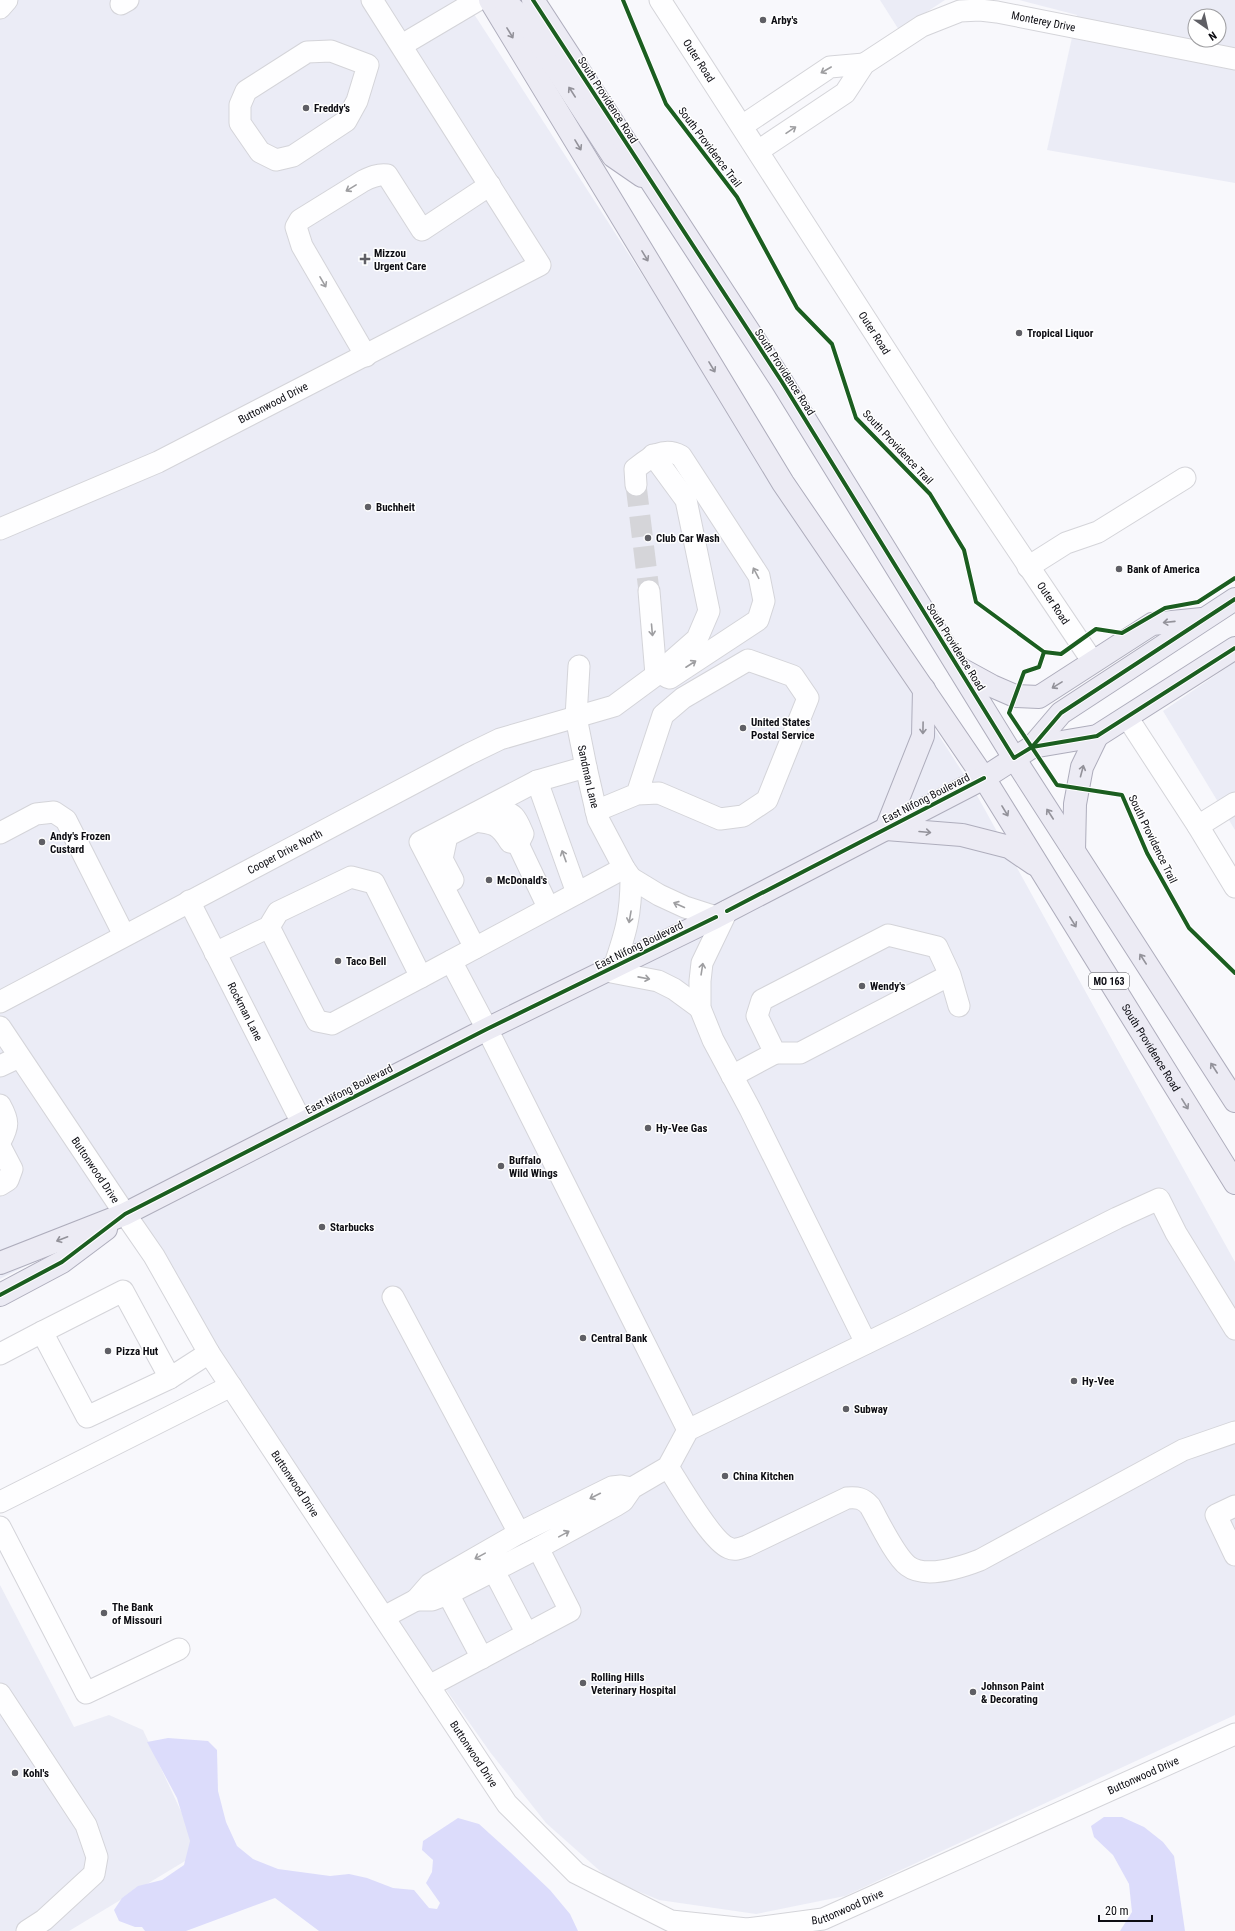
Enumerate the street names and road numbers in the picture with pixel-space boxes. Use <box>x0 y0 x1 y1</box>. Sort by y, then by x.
street label: Monterey Drive <box>1010 9 1077 34</box>
street label: Outer Road <box>680 37 717 85</box>
street label: South Providence Road <box>575 55 640 146</box>
street label: South Providence Trail <box>675 105 744 190</box>
street label: Outer Road <box>856 309 893 357</box>
street label: South Providence Road <box>752 327 817 418</box>
street label: Buttonwood Drive <box>236 380 310 427</box>
street label: South Providence Trail <box>860 407 935 487</box>
street label: Outer Road <box>1034 580 1072 627</box>
street label: South Providence Road <box>923 601 988 693</box>
street label: Sandman Lane <box>575 744 601 810</box>
street label: East Nifong Boulevard <box>880 771 972 826</box>
street label: South Providence Trail <box>1125 793 1180 886</box>
street label: Cooper Drive North <box>245 827 325 877</box>
street label: East Nifong Boulevard <box>593 919 685 972</box>
road number: MO 163 <box>1089 973 1129 989</box>
street label: Rockman Lane <box>225 980 265 1043</box>
street label: South Providence Road <box>1119 1002 1183 1094</box>
street label: East Nifong Boulevard <box>303 1062 395 1117</box>
street label: Buttonwood Drive <box>68 1135 122 1206</box>
street label: Buttonwood Drive <box>268 1448 321 1519</box>
street label: Buttonwood Drive <box>447 1719 500 1790</box>
street label: Buttonwood Drive <box>1106 1754 1181 1797</box>
street label: Buttonwood Drive <box>811 1887 885 1927</box>

